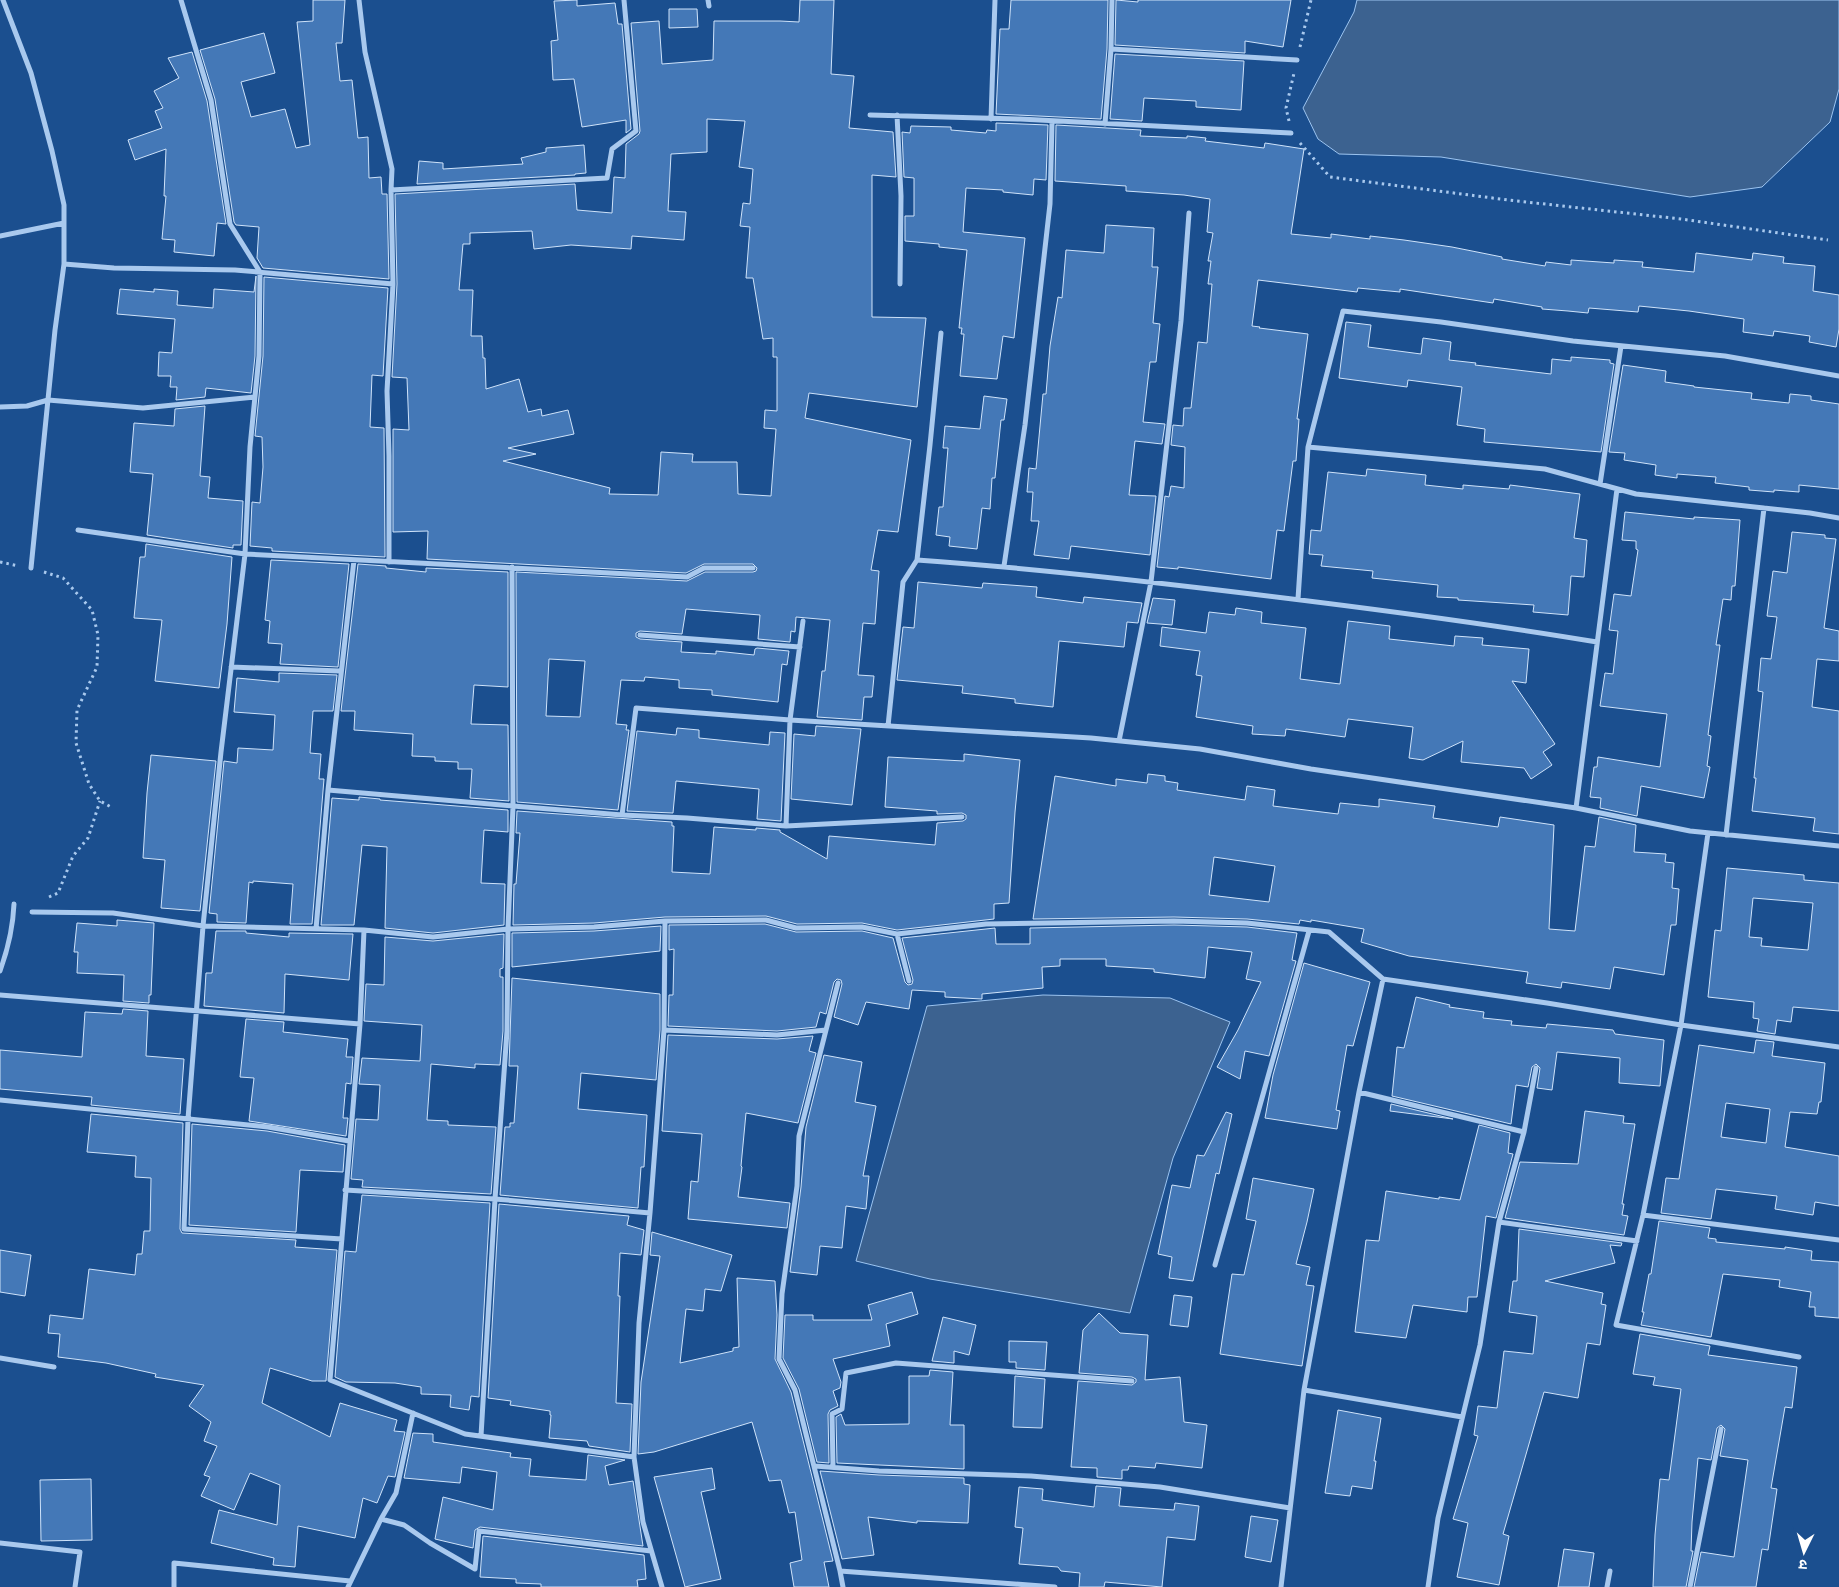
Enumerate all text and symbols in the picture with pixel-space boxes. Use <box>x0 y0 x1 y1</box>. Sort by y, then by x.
north arrow <box>1779 1527 1829 1577</box>
text: उ <box>1797 1557 1808 1571</box>

